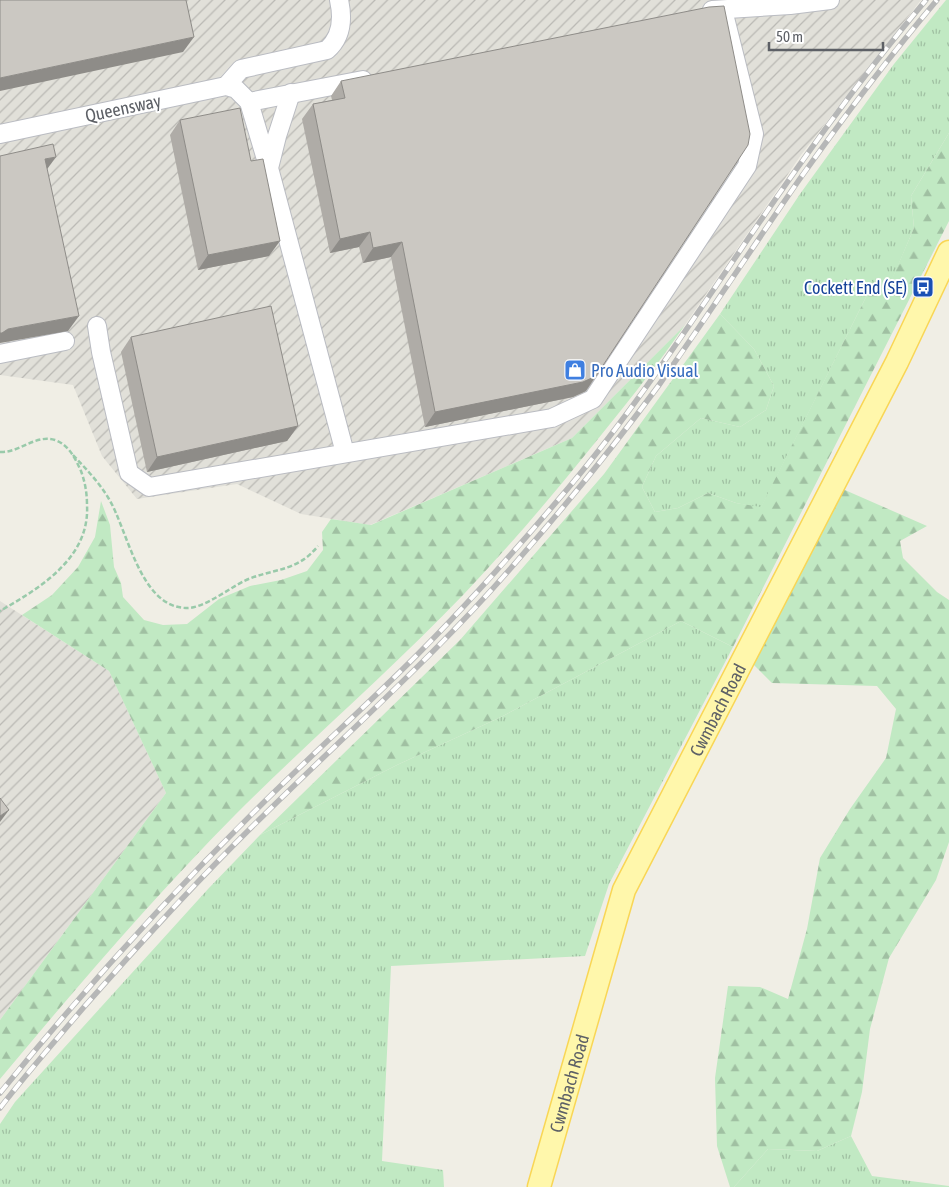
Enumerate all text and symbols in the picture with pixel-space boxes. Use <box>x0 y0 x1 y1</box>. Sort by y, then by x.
scale bar <box>769 20 883 52</box>
text: 50 m <box>776 28 803 45</box>
street label: Queensway <box>83 90 163 126</box>
bus stop icon: Cockett End (SE) <box>911 275 935 299</box>
place label: Cockett End (SE) <box>804 277 907 298</box>
shop icon: Pro Audio Visual <box>563 358 587 382</box>
place label: Pro Audio Visual <box>591 360 699 381</box>
street label: Cwmbach Road <box>685 660 750 759</box>
street label: Cwmbach Road <box>545 1032 593 1135</box>

